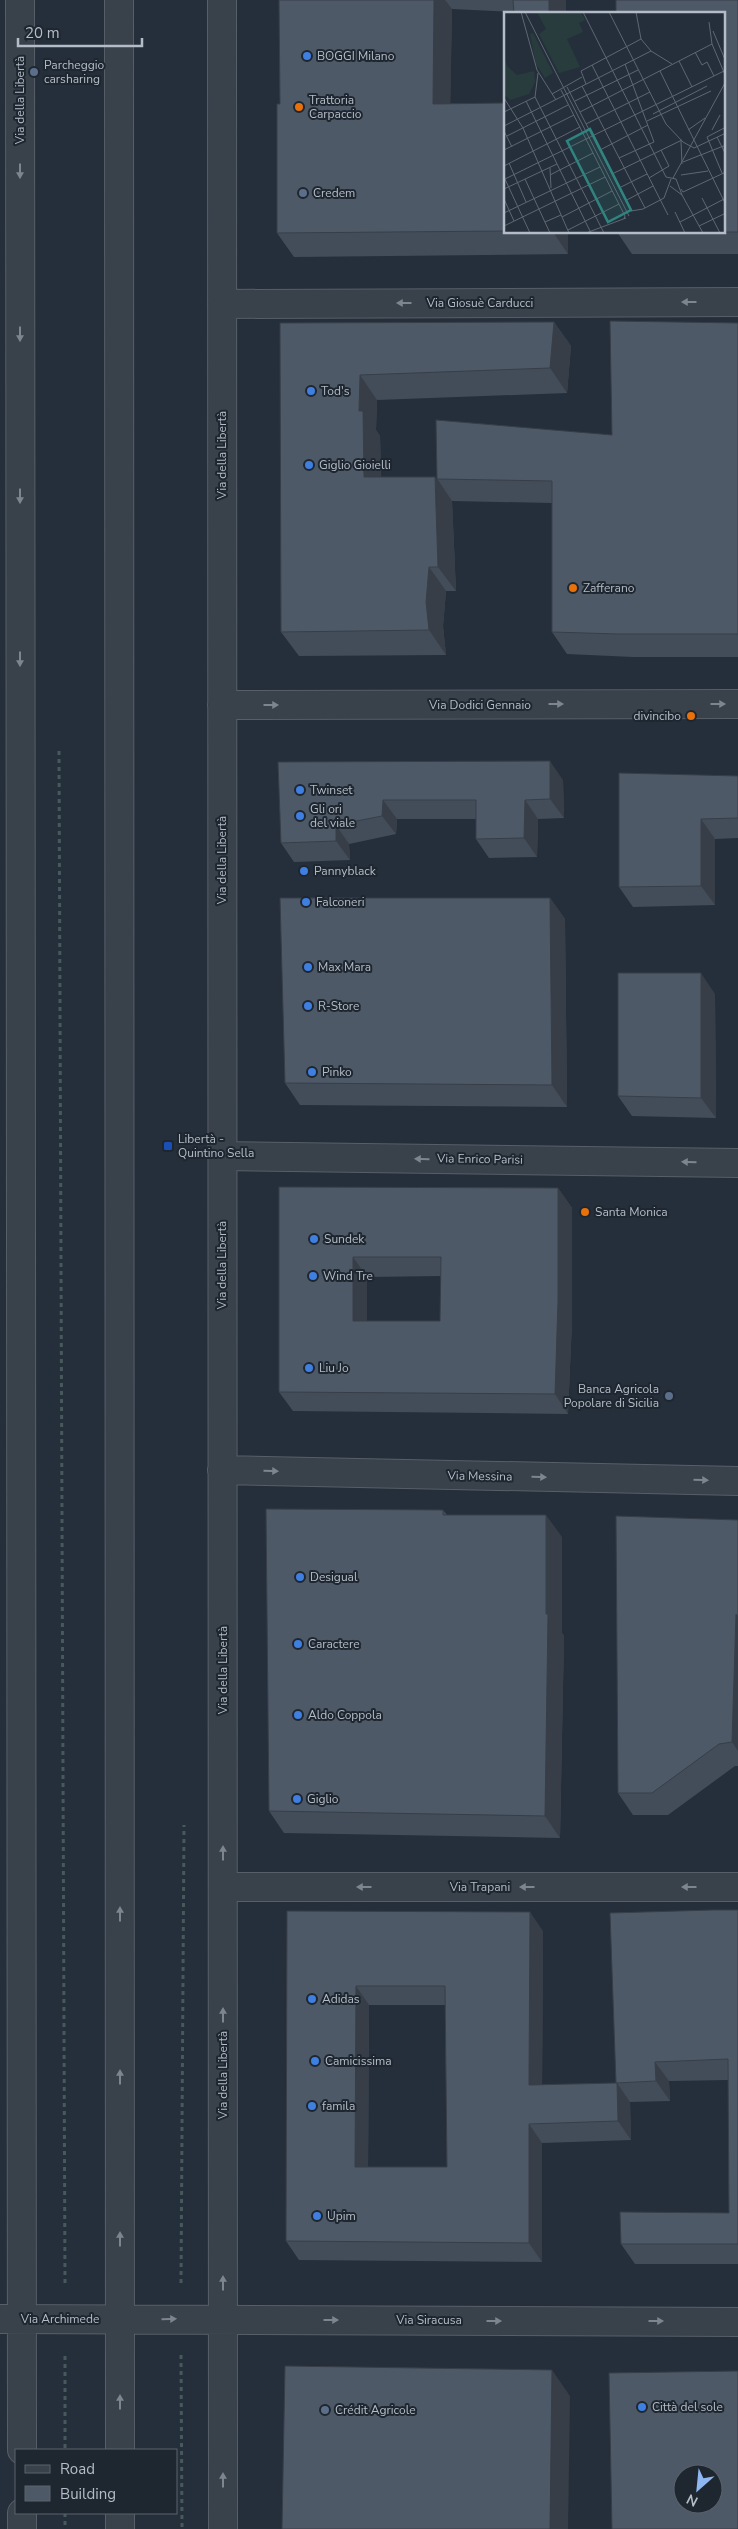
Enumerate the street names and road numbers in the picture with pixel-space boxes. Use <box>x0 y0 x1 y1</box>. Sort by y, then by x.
street label: Via della Libertà <box>12 56 28 145</box>
street label: Via Giosuè Carducci <box>426 295 533 311</box>
street label: Via della Libertà <box>214 411 230 500</box>
street label: Via Dodici Gennaio <box>428 697 531 713</box>
street label: Via della Libertà <box>214 816 230 905</box>
street label: Via Enrico Parisi <box>436 1150 523 1168</box>
street label: Via della Libertà <box>214 1221 230 1310</box>
street label: Via Messina <box>447 1467 512 1485</box>
street label: Via della Libertà <box>215 1626 231 1715</box>
street label: Via Trapani <box>449 1879 510 1895</box>
street label: Via della Libertà <box>215 2031 231 2120</box>
street label: Via Archimede <box>20 2311 99 2327</box>
street label: Via Siracusa <box>395 2312 462 2328</box>

